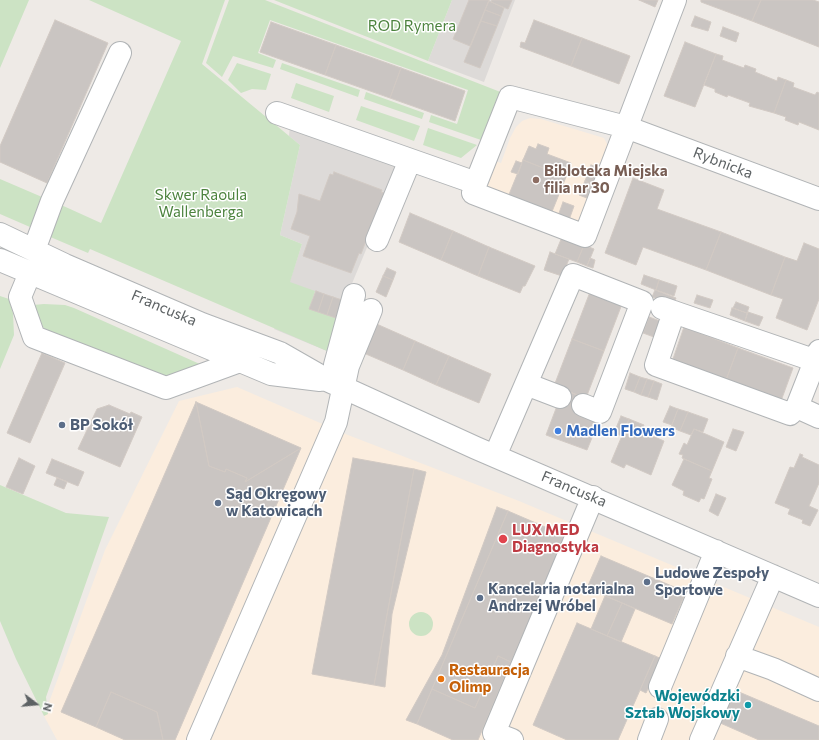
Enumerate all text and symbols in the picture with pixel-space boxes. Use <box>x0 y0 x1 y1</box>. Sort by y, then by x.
park label: ROD Rymera <box>368 17 456 35</box>
street label: Rybnicka <box>691 143 755 183</box>
place label: Bibloteka Miejska filia nr 30 <box>544 162 668 197</box>
marker: Bibloteka Miejska filia nr 30 <box>531 175 541 185</box>
park label: Skwer Raoula Wallenberga <box>155 186 247 221</box>
street label: Francuska <box>129 286 199 330</box>
place label: BP Sokół <box>70 416 133 434</box>
marker: BP Sokół <box>57 420 67 430</box>
place label: Madlen Flowers <box>566 422 675 440</box>
marker: Madlen Flowers <box>553 426 563 436</box>
street label: Francuska <box>539 467 609 511</box>
place label: Sąd Okręgowy w Katowicach <box>226 485 327 520</box>
marker: Sąd Okręgowy w Katowicach <box>213 498 223 508</box>
place label: LUX MED Diagnostyka <box>512 521 599 556</box>
marker: LUX MED Diagnostyka <box>497 533 509 545</box>
place label: Ludowe Zespoły Sportowe <box>655 564 769 599</box>
marker: Ludowe Zespoły Sportowe <box>642 577 652 587</box>
place label: Kancelaria notarialna Andrzej Wróbel <box>488 580 634 615</box>
marker: Kancelaria notarialna Andrzej Wróbel <box>475 593 485 603</box>
place label: Restauracja Olimp <box>449 661 530 696</box>
marker: Restauracja Olimp <box>436 674 446 684</box>
north arrow <box>16 684 56 724</box>
place label: Wojewódzki Sztab Wojskowy <box>625 687 740 722</box>
marker: Wojewódzki Sztab Wojskowy <box>743 700 753 710</box>
text: N <box>41 702 55 713</box>

